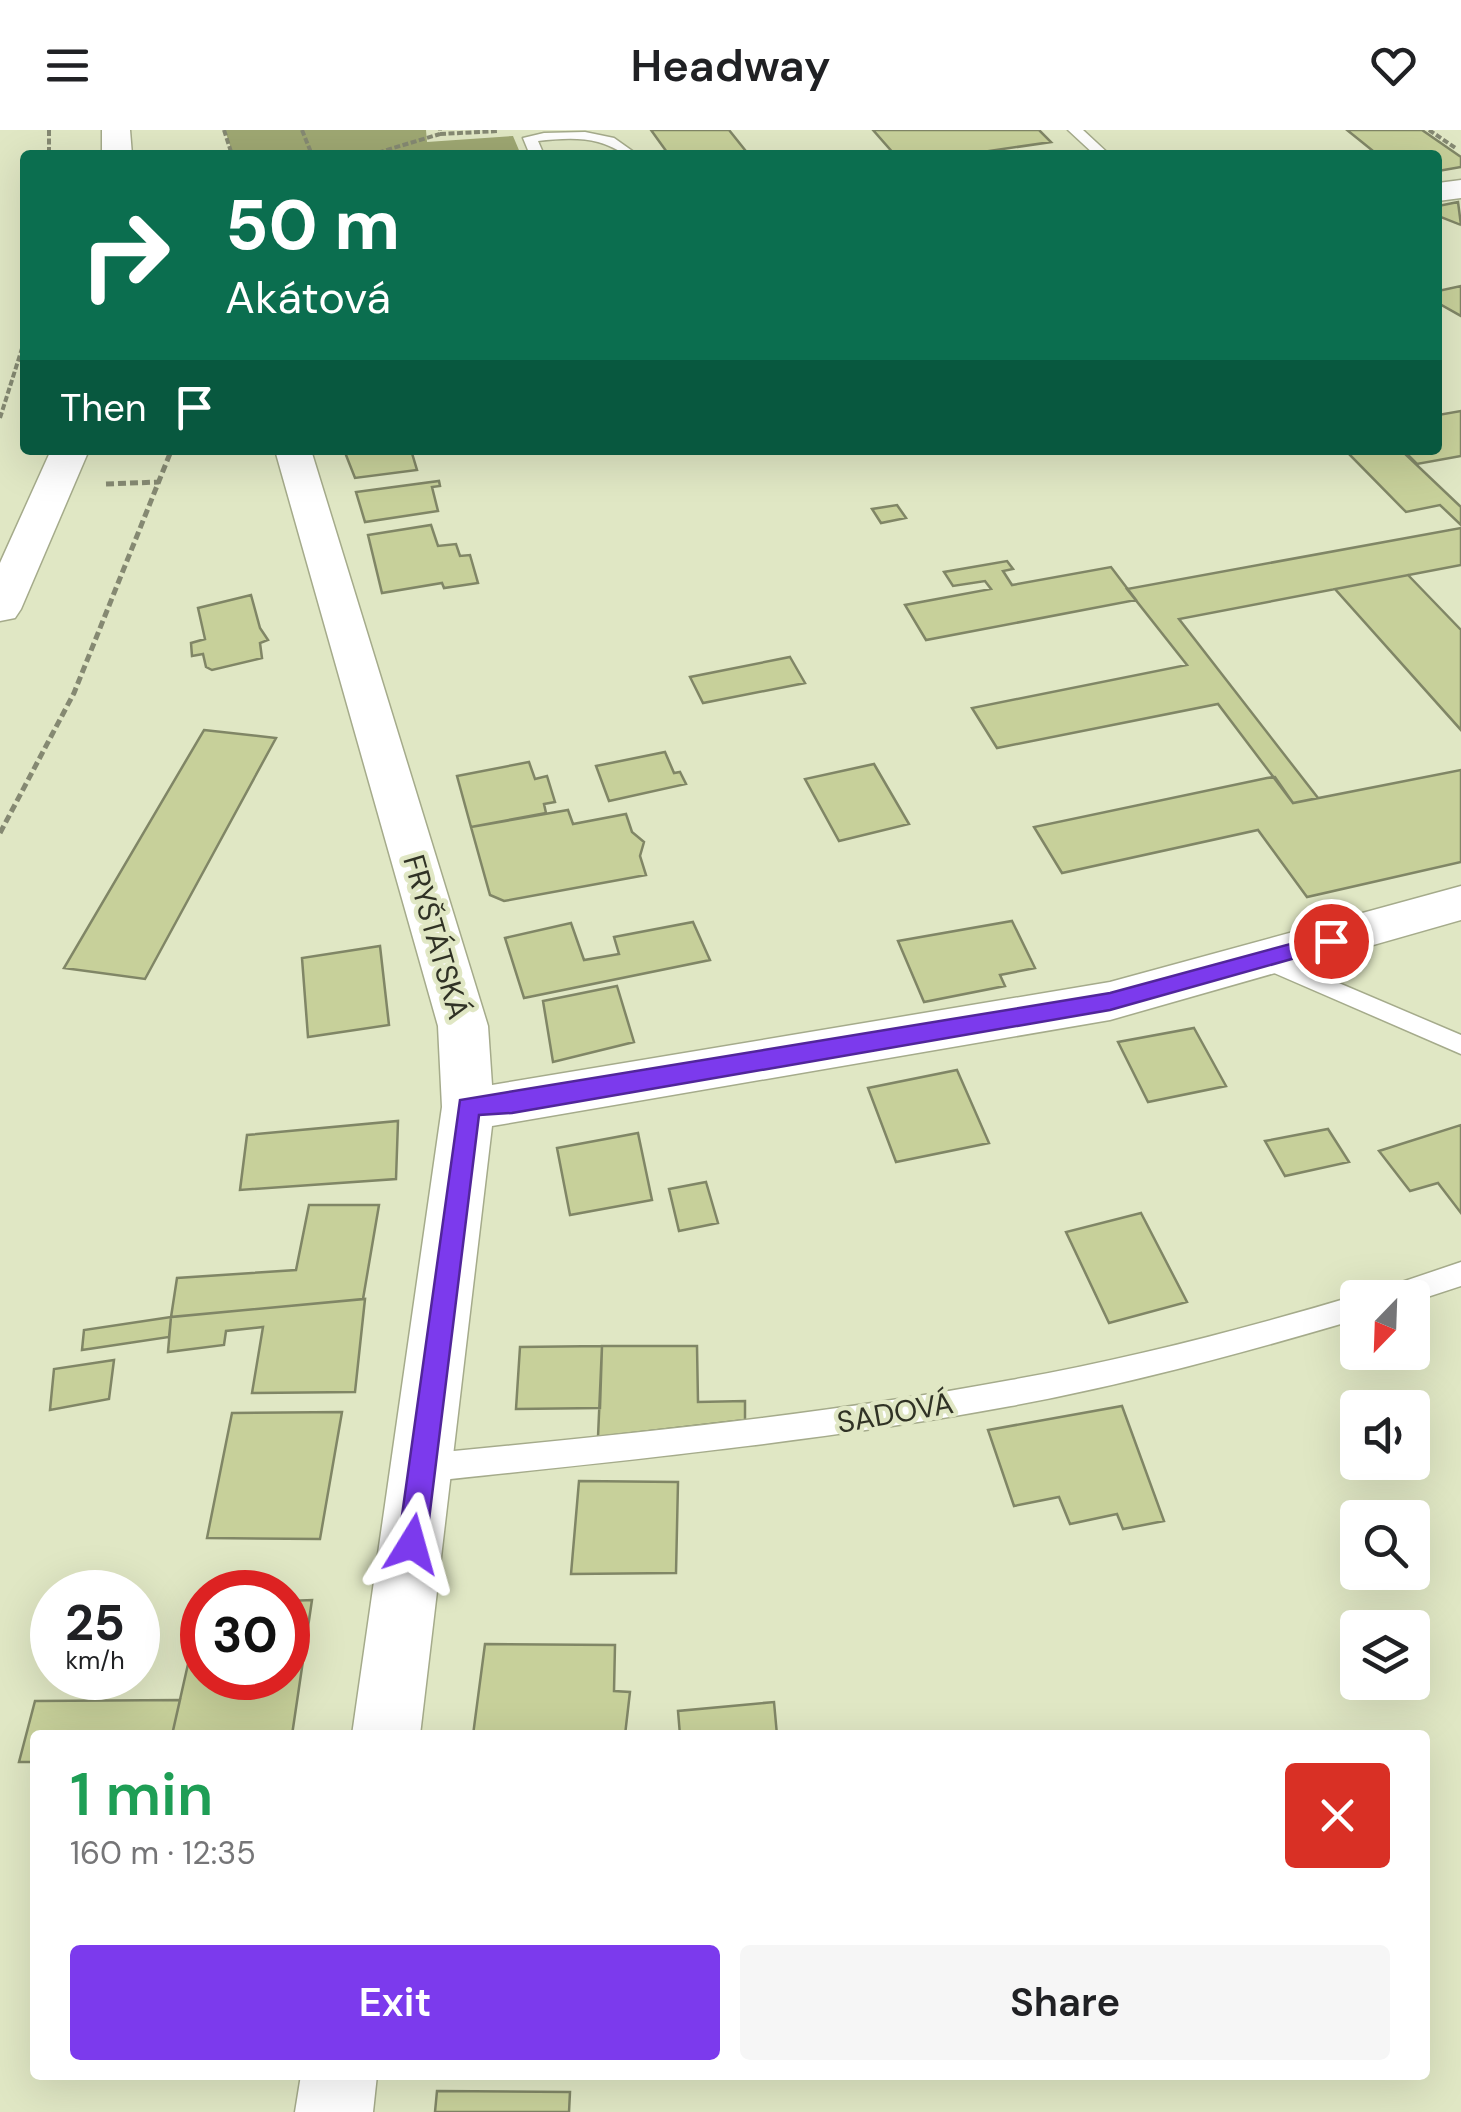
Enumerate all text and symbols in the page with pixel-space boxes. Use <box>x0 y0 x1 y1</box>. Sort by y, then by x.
text: Headway <box>631 36 830 95</box>
icon: menu <box>40 38 95 93</box>
icon: heart <box>1366 38 1421 93</box>
text: 50 m <box>225 180 400 271</box>
icon: right <box>60 190 190 320</box>
text: Akátová <box>225 268 391 327</box>
icon: arrive <box>167 380 222 435</box>
text: Then <box>60 383 147 433</box>
street label: FRYŠTÁTSKÁ <box>394 850 479 1024</box>
pin <box>1289 899 1374 984</box>
icon: arrive <box>1304 914 1359 969</box>
north arrow <box>1340 1280 1430 1370</box>
map controls <box>1340 1280 1430 1700</box>
street label: SADOVÁ <box>834 1383 956 1442</box>
button: sound <box>1340 1390 1430 1480</box>
position arrow <box>360 1492 464 1596</box>
button: search <box>1340 1500 1430 1590</box>
speed limit sign: 30 <box>180 1570 310 1700</box>
text: 25 <box>65 1590 125 1656</box>
button: layers <box>1340 1610 1430 1700</box>
text: km/h <box>65 1644 125 1677</box>
text: 1 min <box>70 1755 213 1834</box>
button: close <box>1285 1763 1390 1868</box>
text: 160 m · 12:35 <box>70 1832 256 1874</box>
button: Exit <box>70 1945 720 2060</box>
button: Share <box>740 1945 1390 2060</box>

